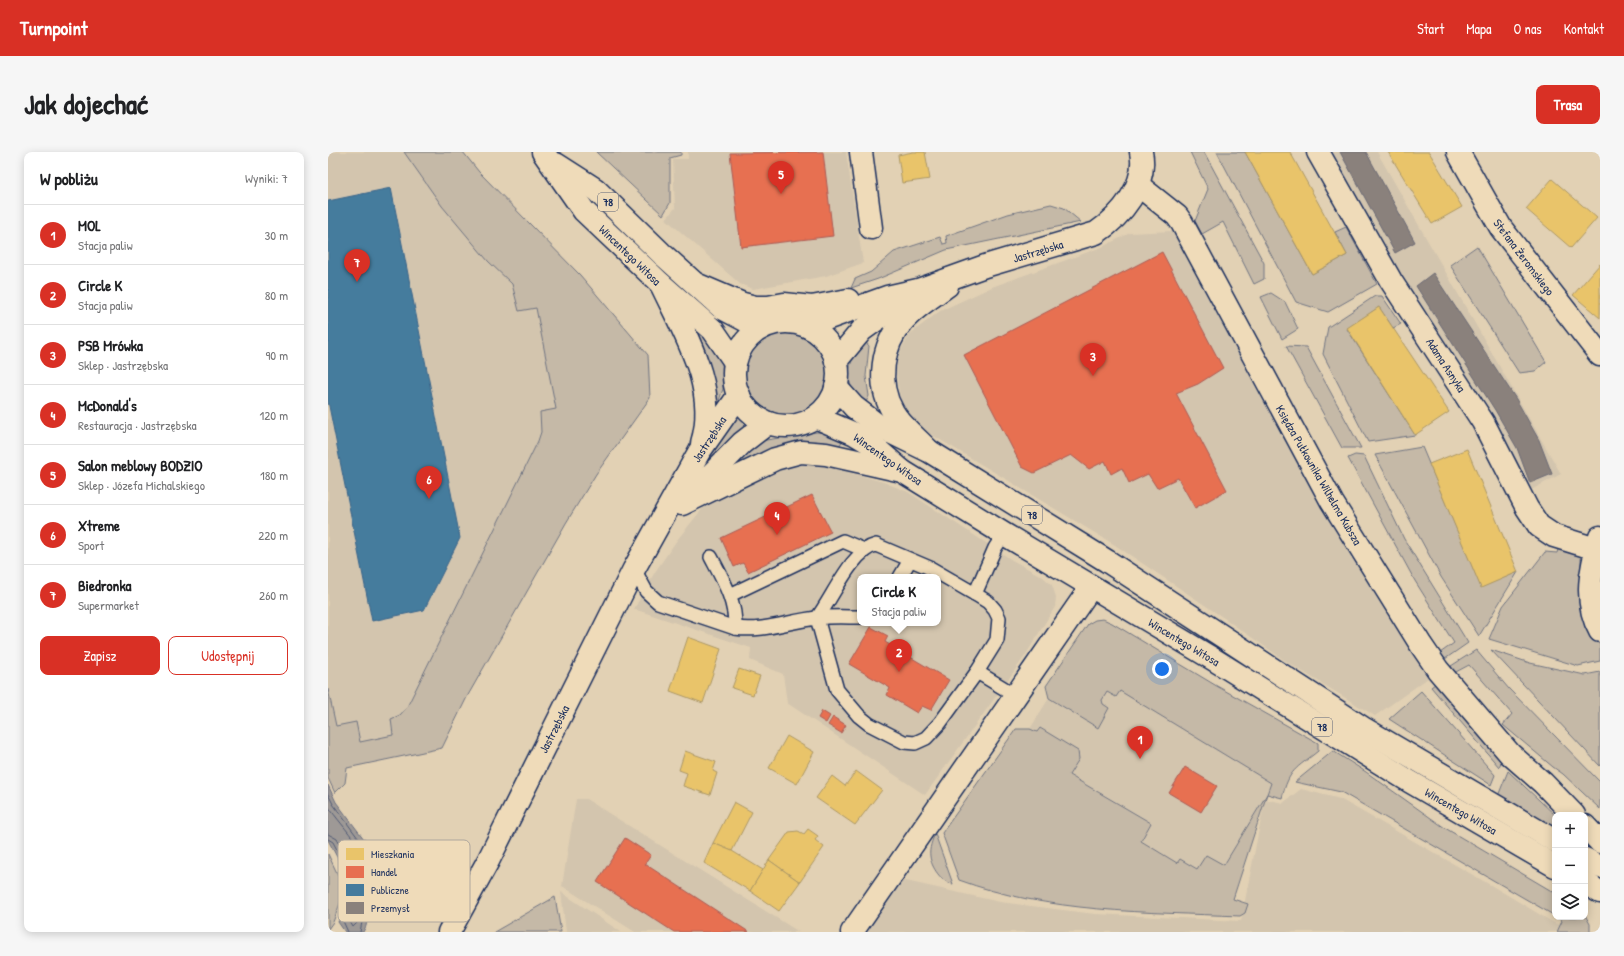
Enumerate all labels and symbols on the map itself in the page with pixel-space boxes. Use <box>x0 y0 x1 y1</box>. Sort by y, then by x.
pin: 5 <box>768 161 794 194</box>
road number: 78 <box>598 193 618 211</box>
street label: Stefana Żeromskiego <box>1490 215 1559 299</box>
street label: Wincentego Witosa <box>595 221 665 289</box>
street label: Jastrzębska <box>1011 235 1065 267</box>
pin: 7 <box>344 249 370 282</box>
street label: Adama Asnyka <box>1422 335 1470 396</box>
pin: 3 <box>1080 343 1106 376</box>
street label: Księdza Pułkownika Wilhelma Kubsza <box>1272 402 1366 548</box>
street label: Jastrzębska <box>688 412 730 465</box>
street label: Wincentego Witosa <box>850 429 926 489</box>
pin: 6 <box>416 466 442 499</box>
pin: 4 <box>764 502 790 535</box>
road number: 78 <box>1022 506 1042 524</box>
street label: Wincentego Witosa <box>1145 614 1223 670</box>
pin: 2 <box>886 639 912 672</box>
your location <box>1152 659 1172 679</box>
street label: Jastrzębska <box>535 702 573 756</box>
road number: 78 <box>1312 718 1332 736</box>
pin: 1 <box>1127 726 1153 759</box>
street label: Wincentego Witosa <box>1422 783 1500 839</box>
legend <box>338 840 470 922</box>
text: Mieszkania <box>371 847 415 861</box>
text: Handel <box>371 865 397 879</box>
text: Publiczne <box>371 883 410 897</box>
text: Przemysł <box>371 901 410 915</box>

